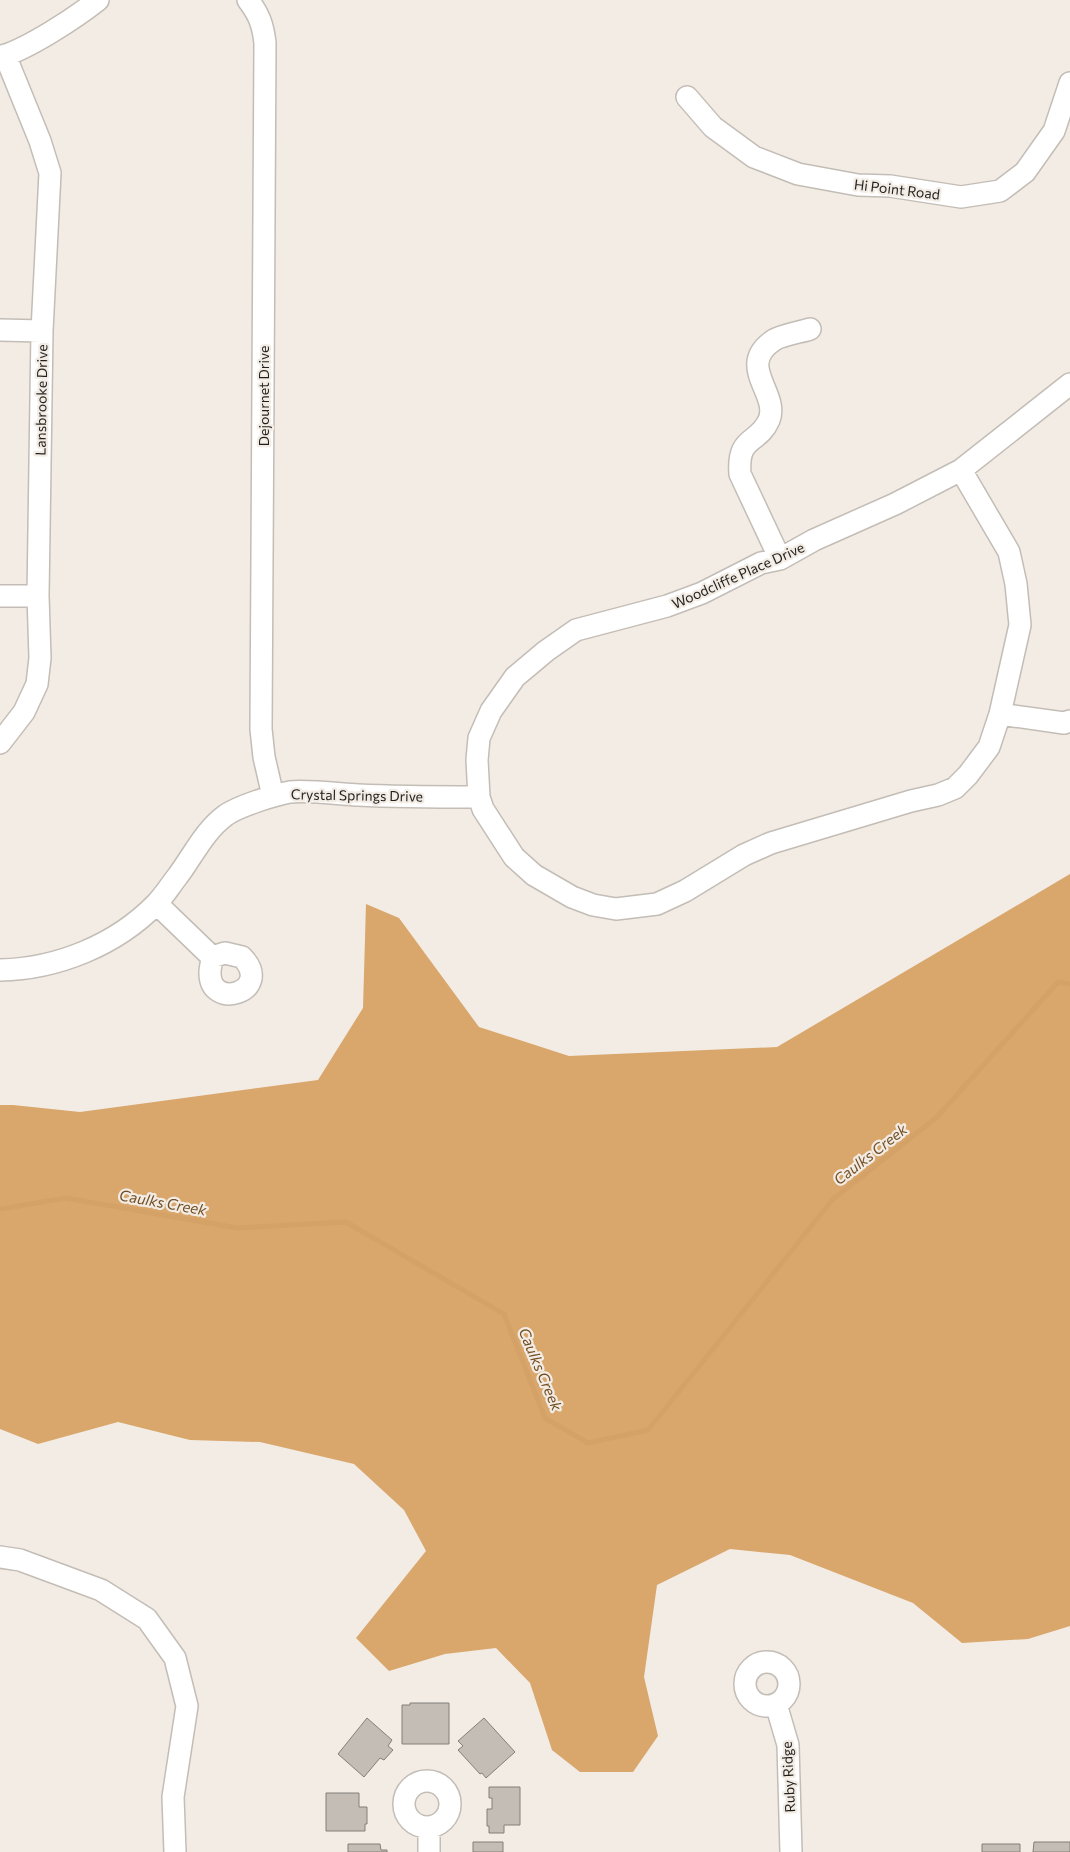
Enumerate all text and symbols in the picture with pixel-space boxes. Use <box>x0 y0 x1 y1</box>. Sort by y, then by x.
street label: Hi Point Road <box>853 175 941 203</box>
street label: Lansbrooke Drive <box>32 344 50 456</box>
street label: Dejournet Drive <box>255 346 272 446</box>
street label: Woodcliffe Place Drive <box>669 538 807 612</box>
street label: Crystal Springs Drive <box>291 785 423 805</box>
water label: Caulks Creek <box>830 1119 911 1188</box>
water label: Caulks Creek <box>118 1185 209 1219</box>
water label: Caulks Creek <box>516 1325 567 1414</box>
street label: Ruby Ridge <box>778 1741 798 1813</box>

